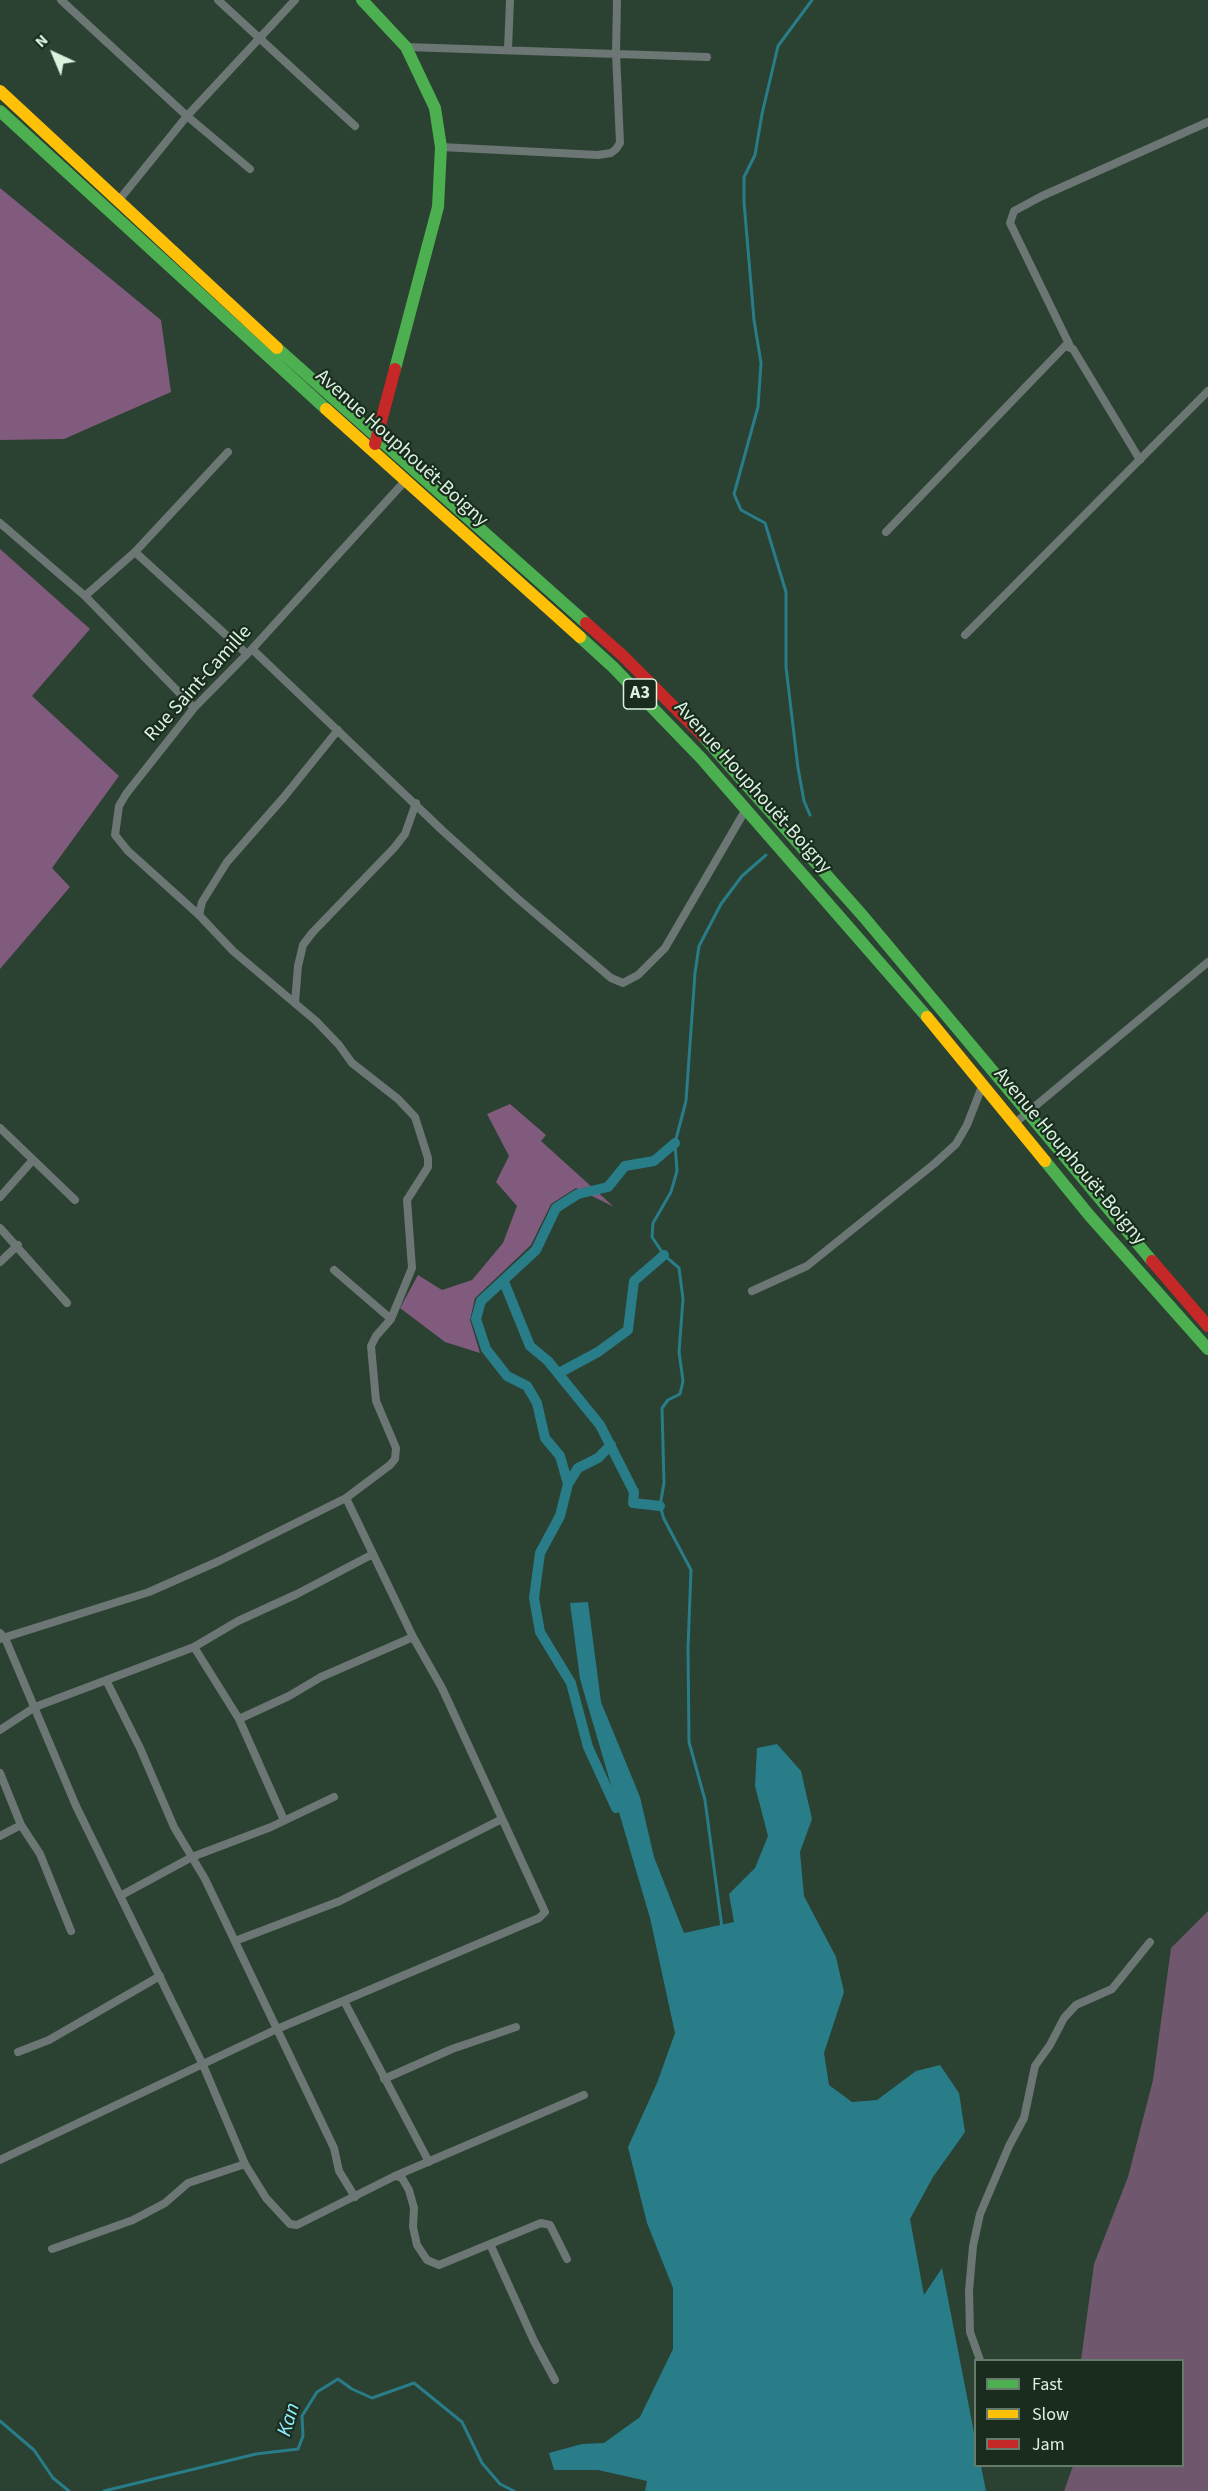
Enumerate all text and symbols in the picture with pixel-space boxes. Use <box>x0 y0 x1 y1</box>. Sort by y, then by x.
north arrow <box>24 24 84 84</box>
text: N <box>30 29 53 53</box>
street label: Avenue Houphouët-Boigny <box>310 365 492 533</box>
street label: Rue Saint-Camille <box>140 621 258 747</box>
road number: A3 <box>624 679 656 709</box>
street label: Avenue Houphouët-Boigny <box>668 697 836 879</box>
street label: Avenue Houphouët-Boigny <box>988 1063 1150 1251</box>
legend <box>974 2359 1184 2467</box>
text: Fast <box>1032 2372 1063 2397</box>
water label: Kan <box>273 2400 307 2440</box>
text: Slow <box>1032 2402 1069 2427</box>
text: Jam <box>1032 2432 1065 2457</box>

